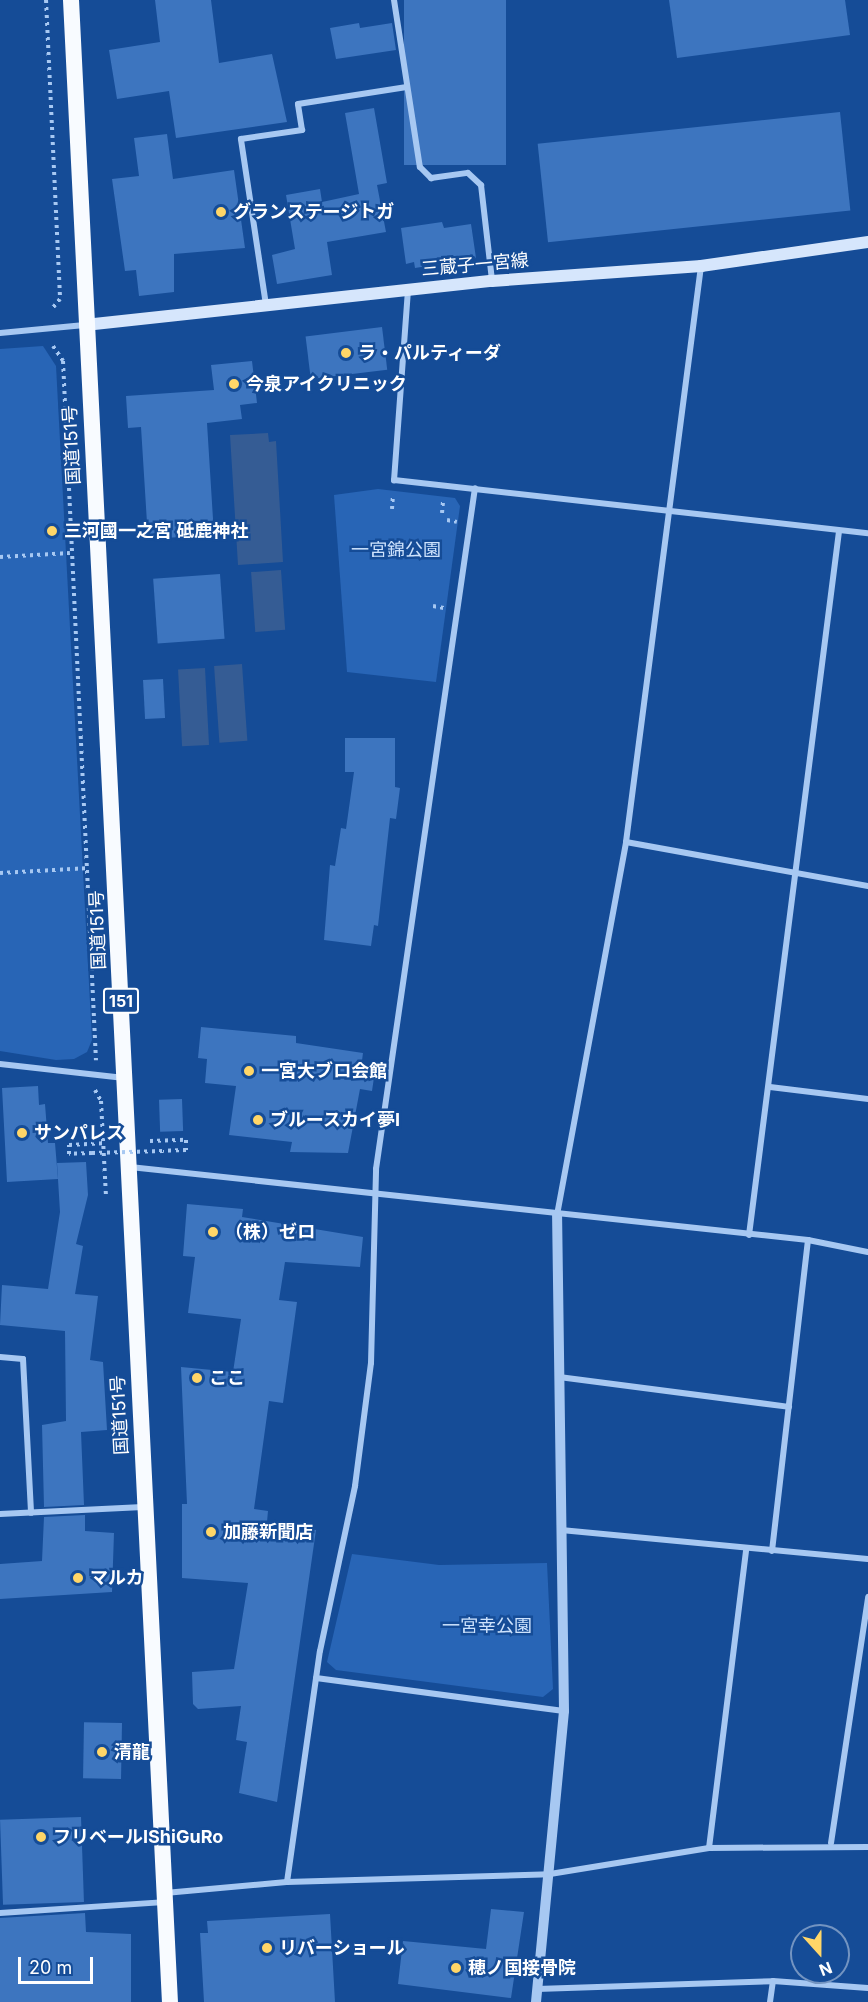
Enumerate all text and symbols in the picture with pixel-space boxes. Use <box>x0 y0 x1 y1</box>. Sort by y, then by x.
place label: グランステージトガ <box>233 201 395 223</box>
marker: グランステージトガ <box>214 205 228 219</box>
street label: 三蔵子一宮線 <box>420 250 530 280</box>
place label: ラ・パルティーダ <box>358 342 502 364</box>
marker: ラ・パルティーダ <box>339 346 353 360</box>
place label: 今泉アイクリニック <box>246 373 408 395</box>
marker: 今泉アイクリニック <box>227 377 241 391</box>
street label: 国道151号 <box>59 405 85 485</box>
place label: 三河國一之宮 砥鹿神社 <box>64 520 248 542</box>
marker: 三河國一之宮 砥鹿神社 <box>45 524 59 538</box>
park label: 一宮錦公園 <box>351 539 441 561</box>
street label: 国道151号 <box>86 890 110 970</box>
road number: 151 <box>102 988 140 1014</box>
place label: 一宮大ブロ会館 <box>261 1060 387 1082</box>
marker: 一宮大ブロ会館 <box>242 1064 256 1078</box>
place label: ブルースカイ夢I <box>270 1109 401 1131</box>
marker: ブルースカイ夢I <box>251 1113 265 1127</box>
place label: サンパレス <box>34 1122 124 1144</box>
marker: サンパレス <box>15 1126 29 1140</box>
place label: （株）ゼロ <box>225 1221 315 1243</box>
marker: （株）ゼロ <box>206 1225 220 1239</box>
place label: ここ <box>209 1367 245 1389</box>
marker: ここ <box>190 1371 204 1385</box>
street label: 国道151号 <box>107 1375 133 1455</box>
place label: 加藤新聞店 <box>223 1521 313 1543</box>
marker: 加藤新聞店 <box>204 1525 218 1539</box>
place label: マルカ <box>90 1567 144 1589</box>
marker: マルカ <box>71 1571 85 1585</box>
park label: 一宮幸公園 <box>442 1615 532 1637</box>
place label: 清龍 <box>114 1741 150 1763</box>
marker: 清龍 <box>95 1745 109 1759</box>
place label: フリベールIShiGuRo <box>53 1826 223 1848</box>
marker: フリベールIShiGuRo <box>34 1830 48 1844</box>
north arrow <box>790 1924 850 1984</box>
place label: リバーショール <box>279 1937 405 1959</box>
marker: リバーショール <box>260 1941 274 1955</box>
scale bar <box>21 1945 96 1983</box>
text: 20 m <box>29 1957 72 1978</box>
place label: 穂ノ国接骨院 <box>468 1957 576 1979</box>
text: N <box>816 1957 835 1980</box>
marker: 穂ノ国接骨院 <box>449 1961 463 1975</box>

